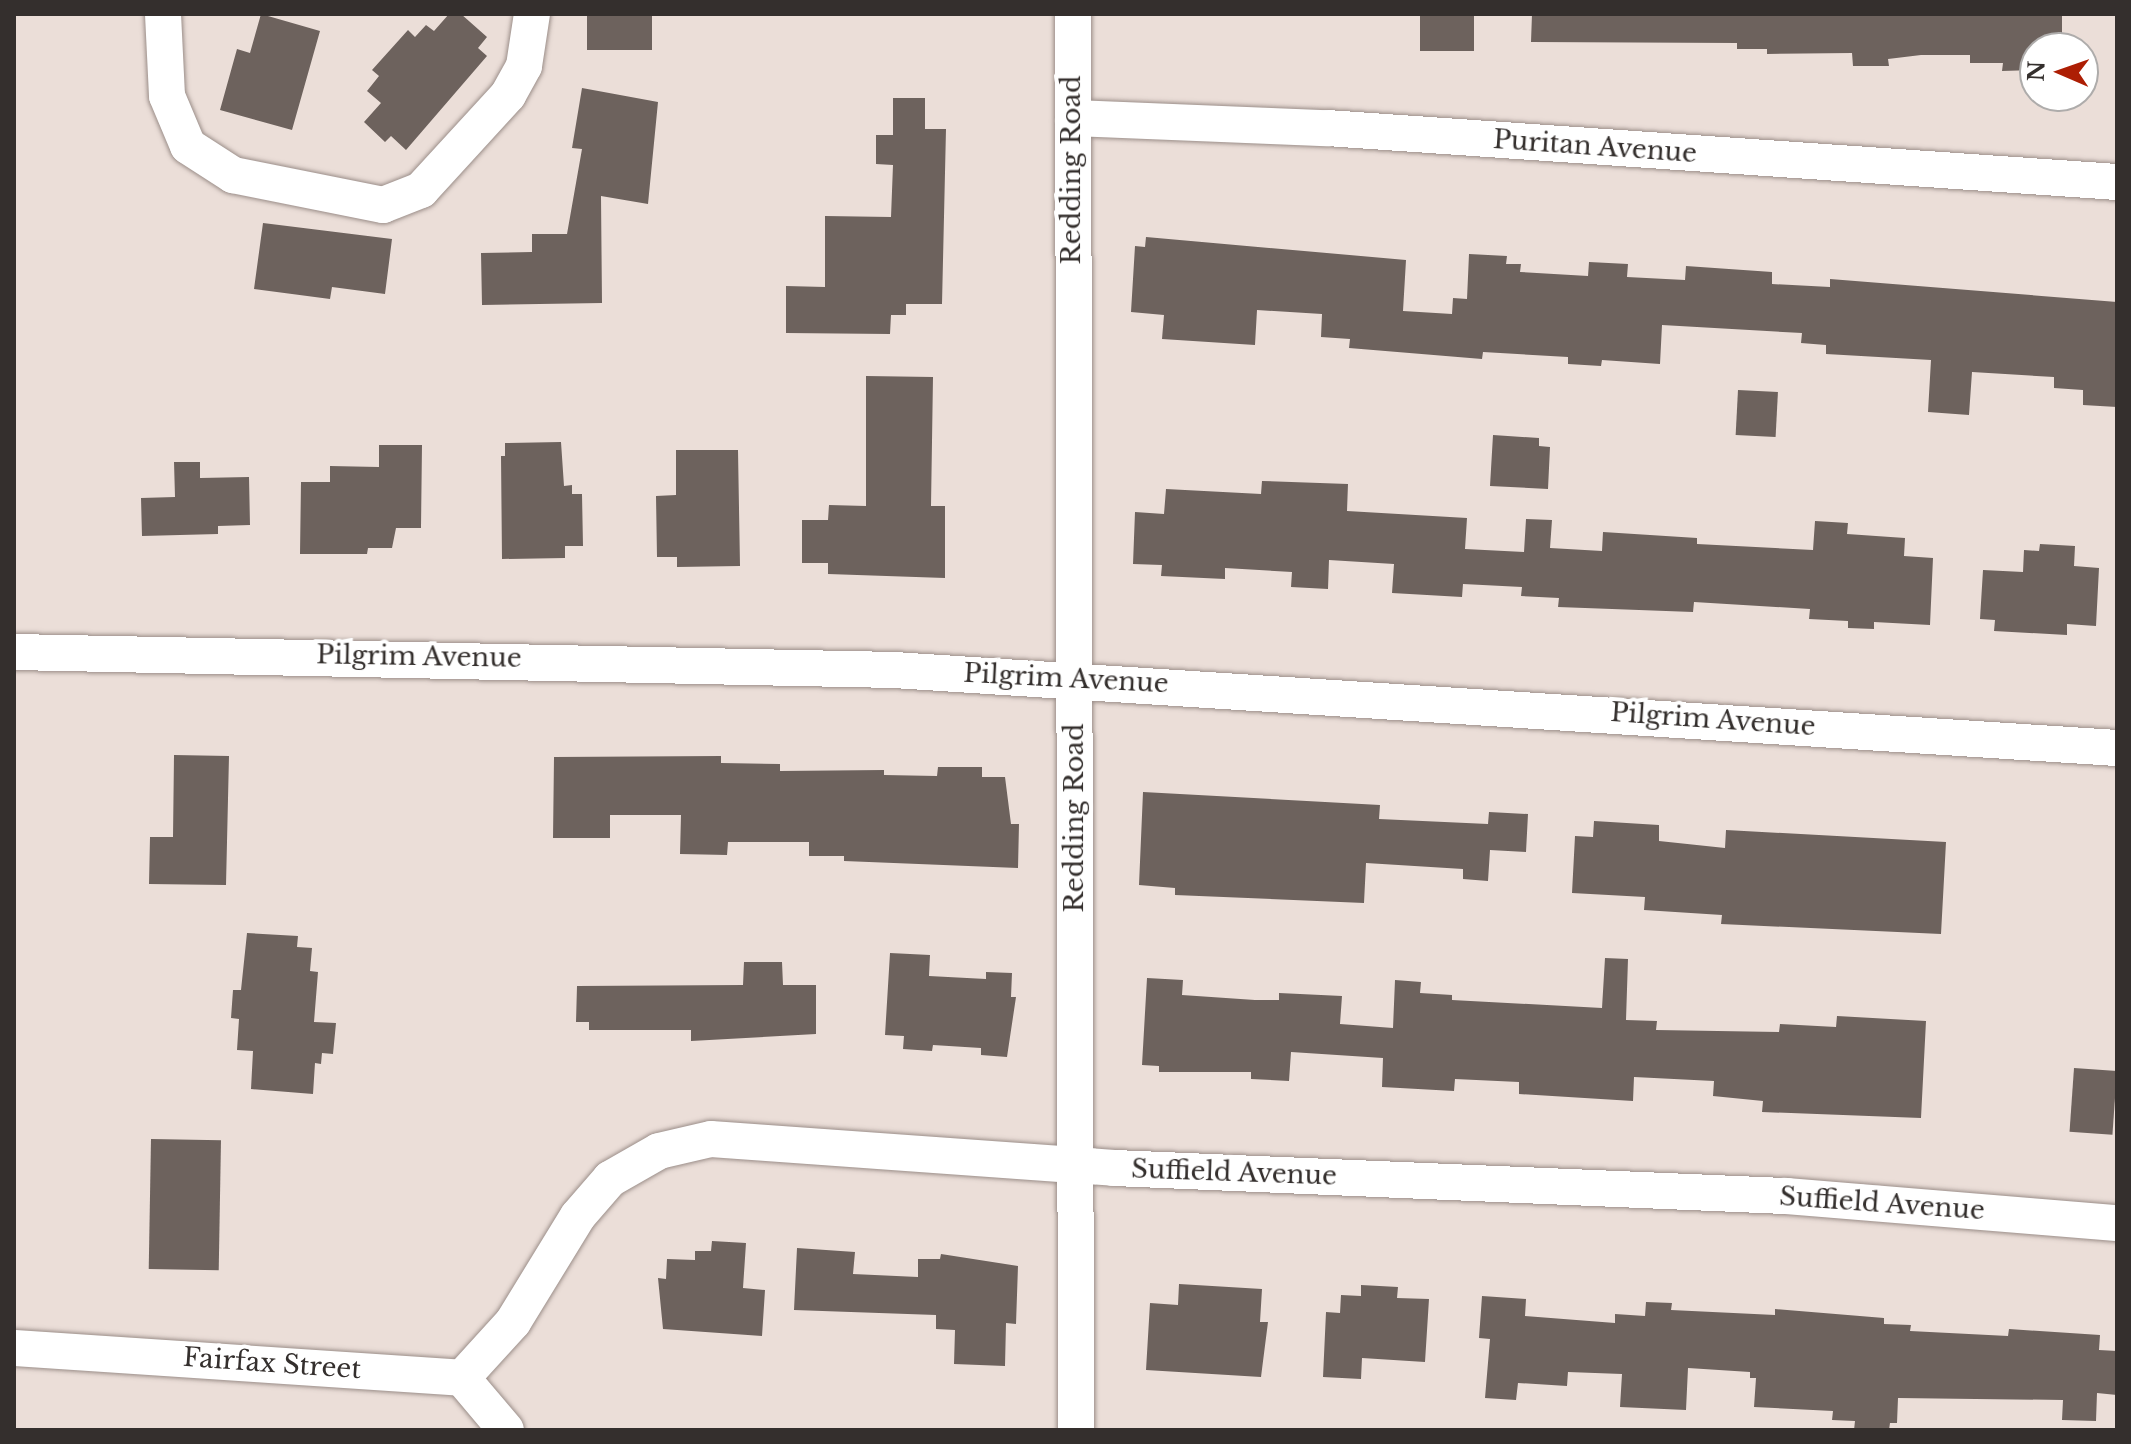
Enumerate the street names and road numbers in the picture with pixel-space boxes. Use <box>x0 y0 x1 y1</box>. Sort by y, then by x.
street label: Redding Road <box>1056 75 1088 265</box>
street label: Puritan Avenue <box>1492 124 1698 170</box>
street label: Pilgrim Avenue <box>316 640 522 674</box>
street label: Pilgrim Avenue <box>962 658 1170 700</box>
street label: Pilgrim Avenue <box>1609 697 1817 743</box>
street label: Redding Road <box>1059 723 1091 913</box>
street label: Suffield Avenue <box>1130 1154 1338 1192</box>
street label: Suffield Avenue <box>1778 1181 1986 1227</box>
street label: Fairfax Street <box>182 1342 362 1386</box>

